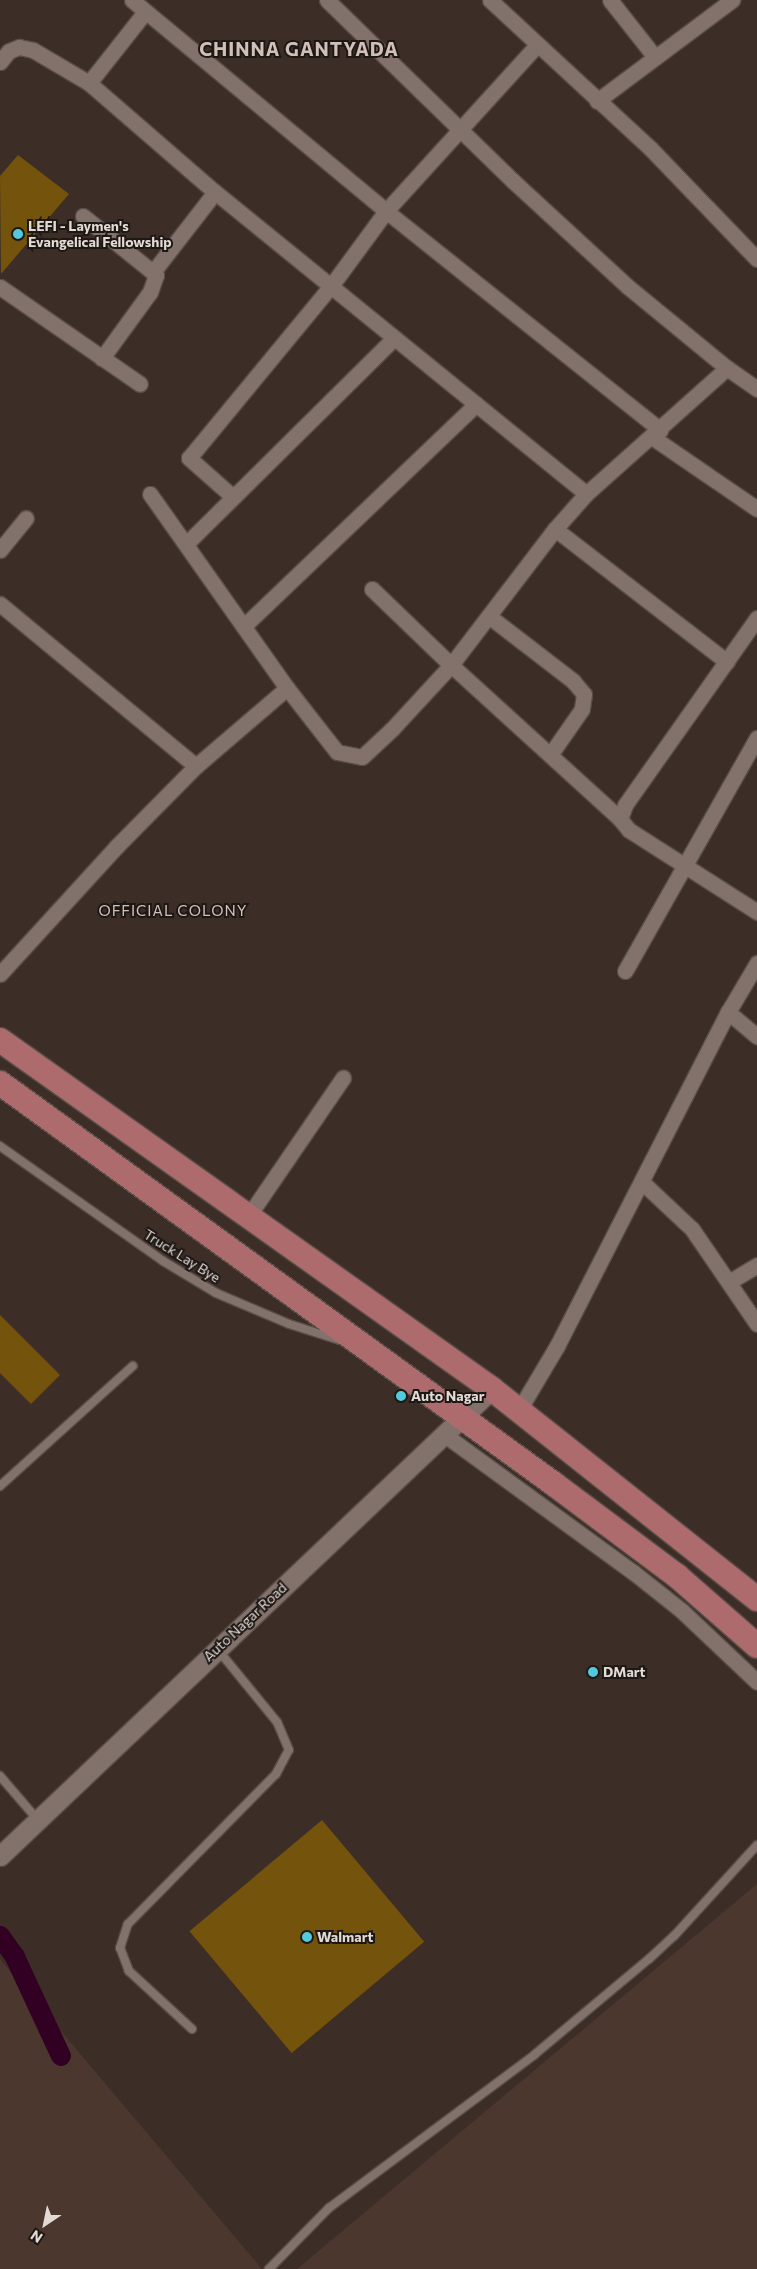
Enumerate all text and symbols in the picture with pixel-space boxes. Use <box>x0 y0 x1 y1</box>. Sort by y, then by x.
district label: CHINNA GANTYADA <box>197 38 401 60</box>
place label: LEFI - Laymen's Evangelical Fellowship <box>28 218 172 250</box>
marker: LEFI - Laymen's Evangelical Fellowship <box>12 228 24 240</box>
district label: OFFICIAL COLONY <box>97 902 249 920</box>
street label: Truck Lay Bye <box>141 1226 223 1286</box>
place label: Auto Nagar <box>411 1388 484 1404</box>
marker: Auto Nagar <box>395 1390 407 1402</box>
street label: Auto Nagar Road <box>200 1579 290 1665</box>
place label: DMart <box>603 1664 645 1680</box>
marker: DMart <box>587 1666 599 1678</box>
place label: Walmart <box>317 1929 373 1945</box>
marker: Walmart <box>301 1931 313 1943</box>
north arrow <box>20 2199 70 2249</box>
text: N <box>27 2227 45 2247</box>

